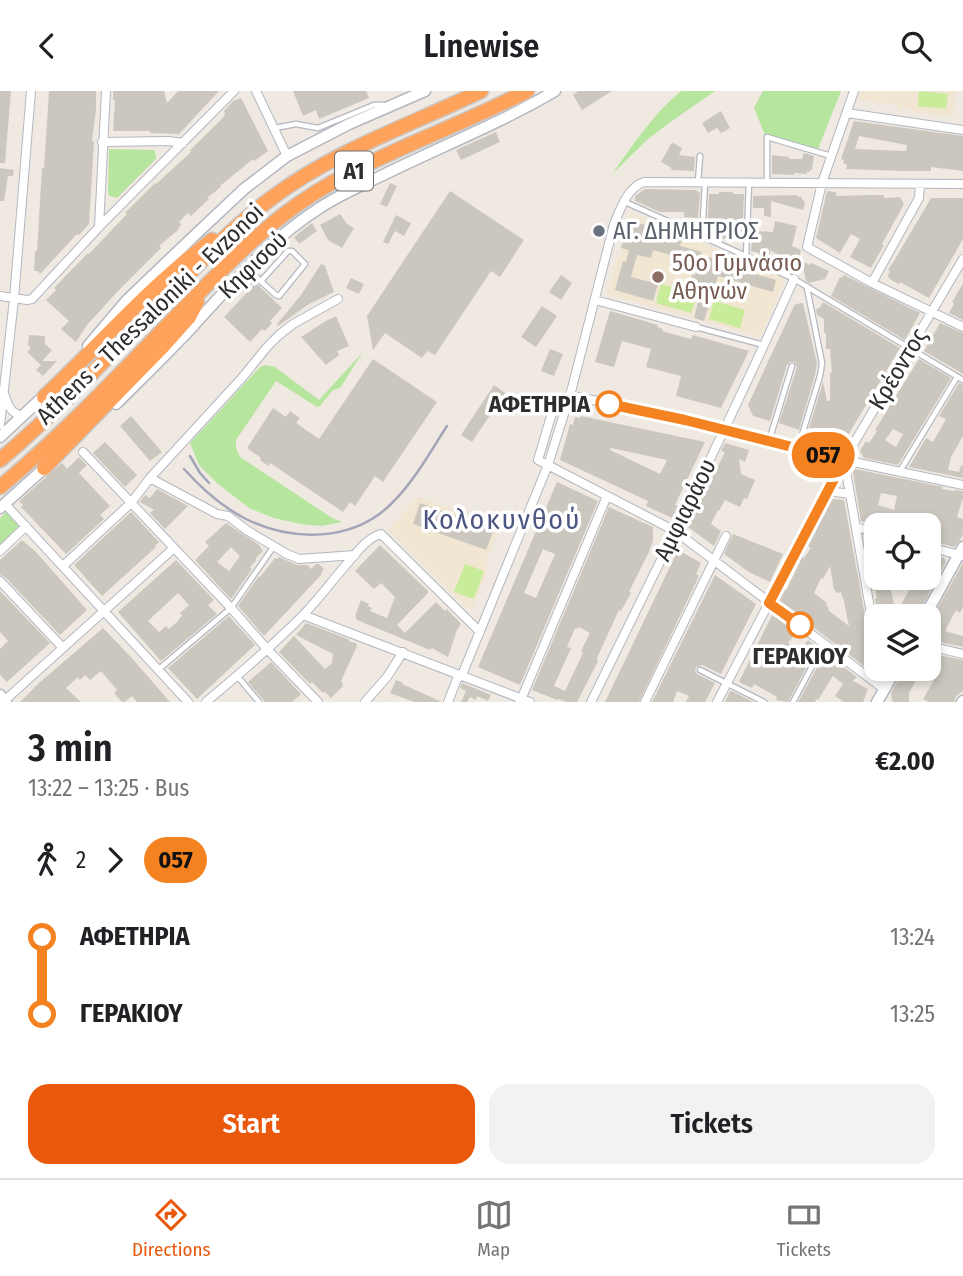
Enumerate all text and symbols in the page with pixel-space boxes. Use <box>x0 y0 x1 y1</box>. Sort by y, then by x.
icon: back <box>28 27 66 65</box>
text: Linewise <box>424 27 539 65</box>
icon: search <box>897 27 935 65</box>
road number: Α1 <box>335 151 373 191</box>
street label: Athens - Thessaloniki - Evzonoi <box>31 198 269 430</box>
place label: ΑΓ. ΔΗΜΗΤΡΙΟΣ <box>613 217 759 245</box>
marker: ΑΓ. ΔΗΜΗΤΡΙΟΣ <box>591 223 607 239</box>
street label: Κηφισού <box>213 225 293 305</box>
place label: 50ο Γυμνάσιο Αθηνών <box>672 249 802 305</box>
marker: 50ο Γυμνάσιο Αθηνών <box>650 269 666 285</box>
street label: Κρέοντος <box>863 323 933 415</box>
place label: ΑΦΕΤΗΡΙΑ <box>488 390 591 418</box>
marker: ΑΦΕΤΗΡΙΑ <box>596 391 622 417</box>
line badge: 057 <box>783 432 863 478</box>
text: 057 <box>806 441 840 469</box>
street label: Αμφιαράου <box>648 454 722 566</box>
district label: Κολοκυνθού <box>423 503 581 536</box>
map controls <box>864 513 941 681</box>
button: locate <box>864 513 941 590</box>
button: layers <box>864 604 941 681</box>
marker: ΓΕΡΑΚΙΟΥ <box>787 612 813 638</box>
place label: ΓΕΡΑΚΙΟΥ <box>753 642 848 670</box>
text: 3 min <box>28 725 113 771</box>
text: €2.00 <box>875 746 935 777</box>
text: 13:22 – 13:25 · Bus <box>28 774 189 802</box>
icon: walk <box>28 841 66 879</box>
icon: forward <box>96 841 134 879</box>
text: 2 <box>76 846 86 874</box>
text: 057 <box>158 846 193 874</box>
text: ΑΦΕΤΗΡΙΑ <box>80 921 190 952</box>
text: 13:24 <box>890 923 935 951</box>
text: ΓΕΡΑΚΙΟΥ <box>80 998 183 1029</box>
text: 13:25 <box>890 1000 935 1028</box>
button: Start <box>28 1084 475 1164</box>
button: Tickets <box>489 1084 935 1164</box>
tab: Directions <box>132 1196 211 1261</box>
tab: Map <box>475 1196 513 1261</box>
tab: Tickets <box>777 1196 831 1261</box>

